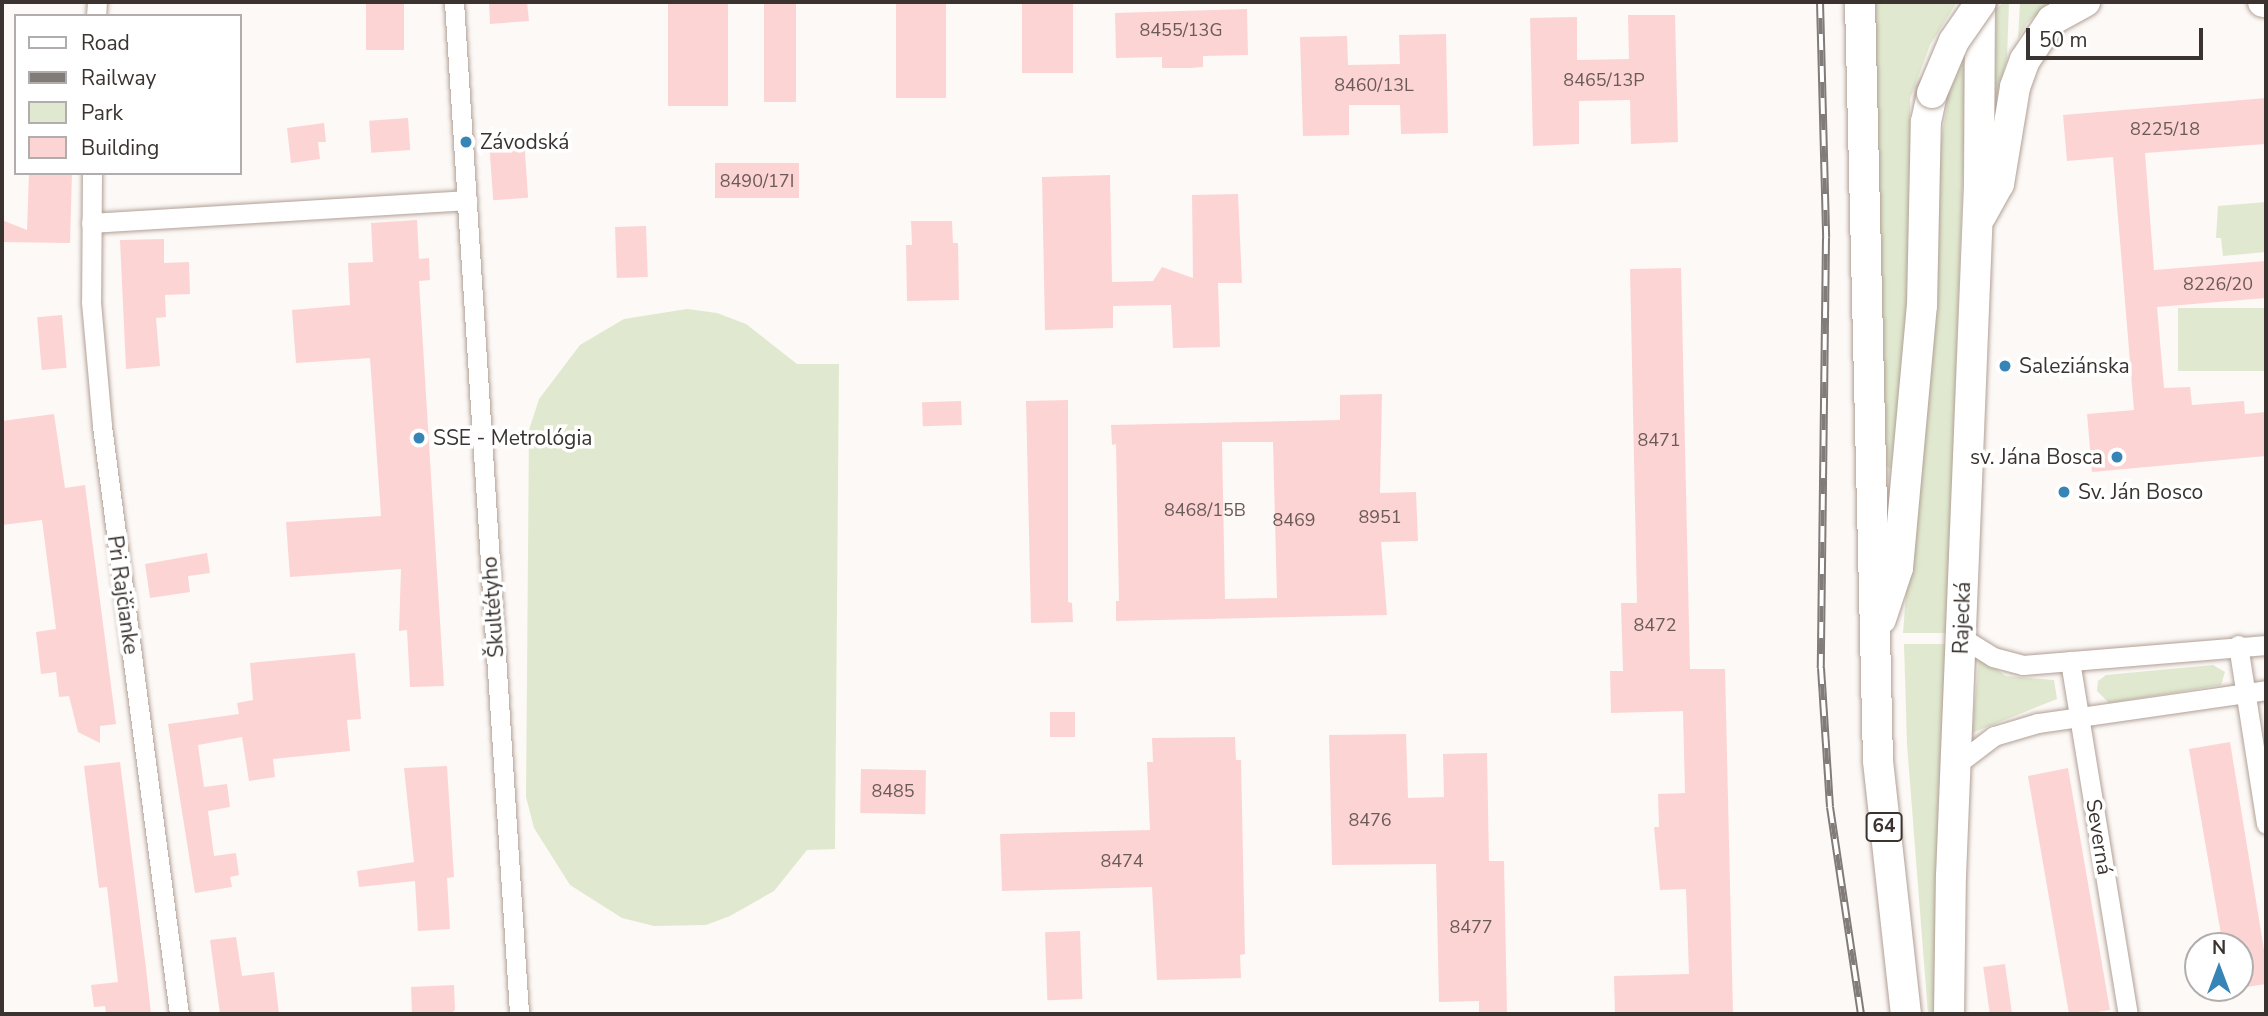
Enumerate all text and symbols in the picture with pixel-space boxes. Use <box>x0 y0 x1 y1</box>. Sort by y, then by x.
legend <box>14 14 242 175</box>
scale bar <box>2030 14 2207 58</box>
house number: 8455/13G <box>1140 19 1222 41</box>
text: 50 m <box>2039 26 2088 54</box>
text: Road <box>81 29 130 57</box>
text: Railway <box>81 64 156 92</box>
house number: 8465/13P <box>1563 69 1645 91</box>
house number: 8460/13L <box>1334 74 1414 96</box>
text: Park <box>81 99 123 127</box>
house number: 8225/18 <box>2130 118 2200 140</box>
place label: Závodská <box>480 129 569 155</box>
text: Building <box>81 134 159 162</box>
marker: Závodská <box>458 134 474 150</box>
house number: 8490/17I <box>720 170 794 192</box>
house number: 8226/20 <box>2183 273 2253 295</box>
place label: Saleziánska <box>2019 353 2130 379</box>
marker: Saleziánska <box>1997 358 2013 374</box>
place label: SSE - Metrológia <box>433 425 592 451</box>
house number: 8471 <box>1637 429 1681 451</box>
marker: SSE - Metrológia <box>411 430 427 446</box>
place label: sv. Jána Bosca <box>1970 444 2103 470</box>
marker: sv. Jána Bosca <box>2109 449 2125 465</box>
place label: Sv. Ján Bosco <box>2078 479 2203 505</box>
marker: Sv. Ján Bosco <box>2056 484 2072 500</box>
house number: 8468/15B <box>1164 499 1246 521</box>
house number: 8951 <box>1358 506 1402 528</box>
house number: 8469 <box>1272 509 1316 531</box>
street label: Pri Rajčianke <box>102 534 144 656</box>
street label: Škultétyho <box>477 555 509 659</box>
street label: Rajecká <box>1948 581 1976 655</box>
house number: 8472 <box>1633 614 1677 636</box>
house number: 8485 <box>871 780 915 802</box>
street label: Severná <box>2081 797 2117 877</box>
house number: 8476 <box>1348 809 1392 831</box>
road number: 64 <box>1865 812 1903 842</box>
house number: 8474 <box>1100 850 1144 872</box>
house number: 8477 <box>1449 916 1493 938</box>
north arrow <box>2184 932 2254 1002</box>
text: N <box>2212 935 2226 961</box>

